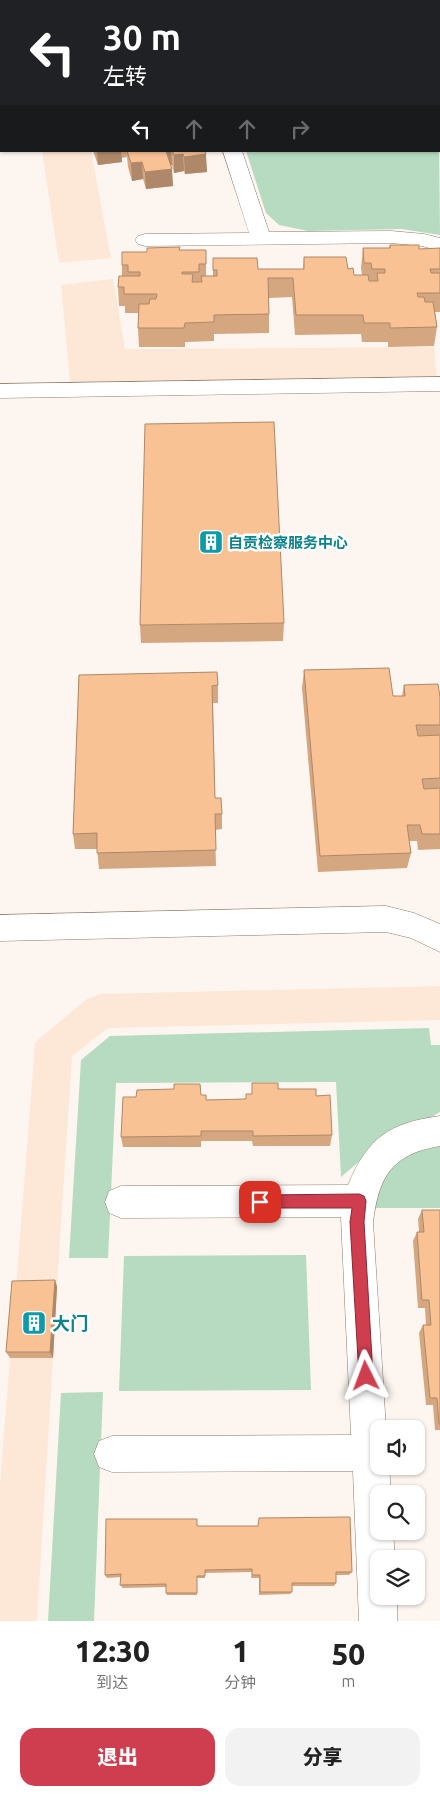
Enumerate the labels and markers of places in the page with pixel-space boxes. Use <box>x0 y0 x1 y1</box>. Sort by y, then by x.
building icon: 自贡检察服务中心 <box>198 529 224 555</box>
place label: 自贡检察服务中心 <box>228 534 348 551</box>
pin <box>239 1181 281 1223</box>
building icon: 大门 <box>21 1310 47 1336</box>
place label: 大门 <box>52 1313 88 1333</box>

